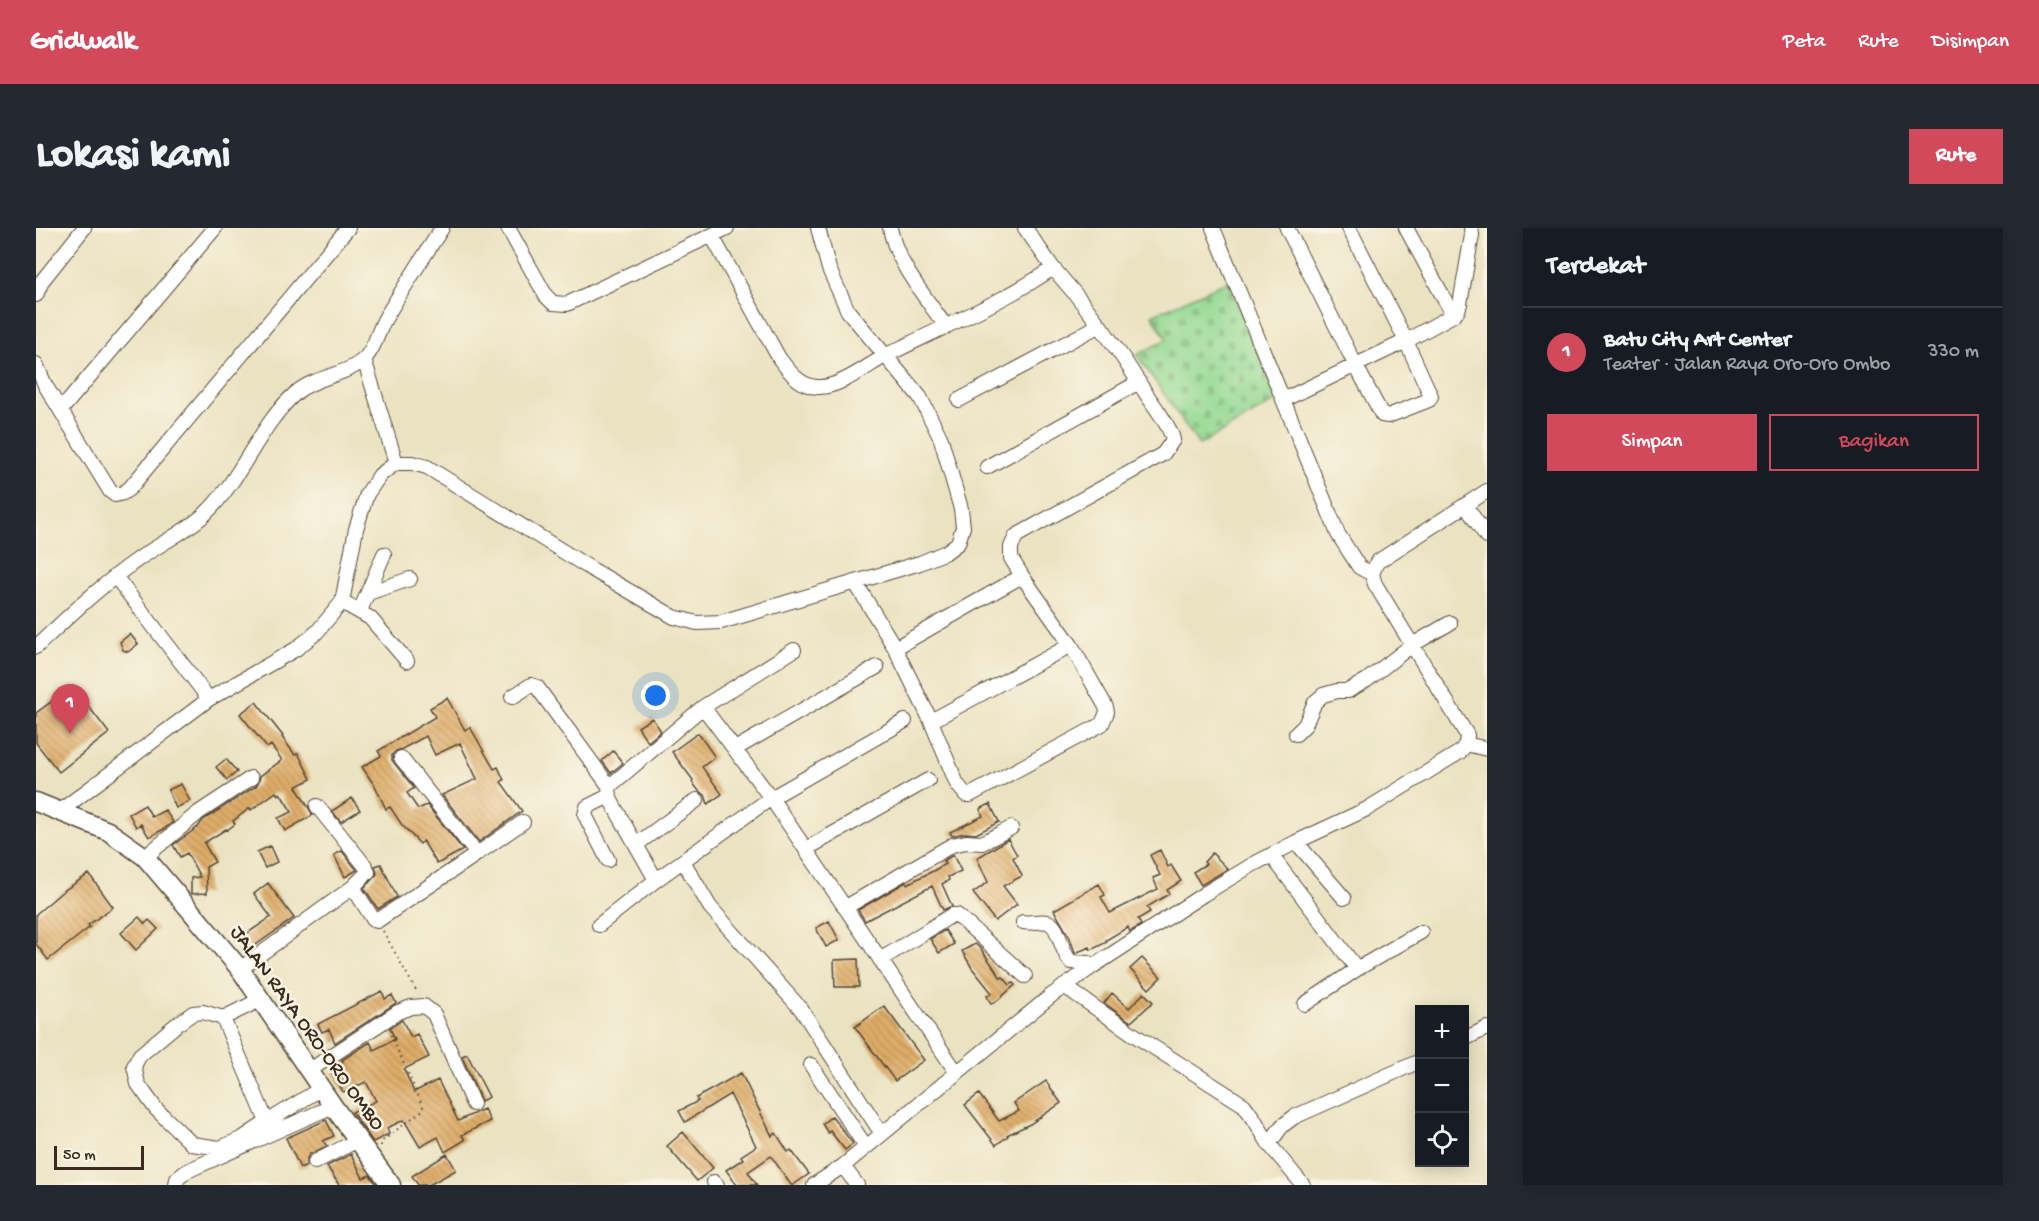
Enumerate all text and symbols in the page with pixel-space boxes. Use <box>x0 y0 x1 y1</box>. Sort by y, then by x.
text: Gridwalk <box>30 26 136 59</box>
text: Peta <box>1783 30 1825 55</box>
text: Rute <box>1858 30 1899 55</box>
text: Disimpan <box>1932 30 2009 55</box>
button: Rute <box>1909 129 2003 184</box>
text: Lokasi kami <box>36 132 231 181</box>
text: Terdekat <box>1547 252 1645 283</box>
text: Batu City Art Center <box>1604 328 1791 354</box>
text: 1 <box>1562 341 1571 364</box>
text: 330 m <box>1928 341 1979 364</box>
text: Teater · Jalan Raya Oro-Oro Ombo <box>1604 354 1890 377</box>
button: Simpan <box>1547 414 1757 471</box>
button: Bagikan <box>1769 414 1979 471</box>
your location <box>641 681 670 710</box>
pin: 1 <box>51 684 90 734</box>
street label: JALAN RAYA ORO-ORO OMBO <box>223 922 389 1137</box>
map controls <box>1415 1005 1469 1167</box>
button: + <box>1415 1005 1469 1059</box>
button: − <box>1415 1059 1469 1113</box>
button: locate <box>1415 1113 1469 1167</box>
scale bar <box>54 1143 144 1170</box>
text: 50 m <box>63 1147 96 1166</box>

